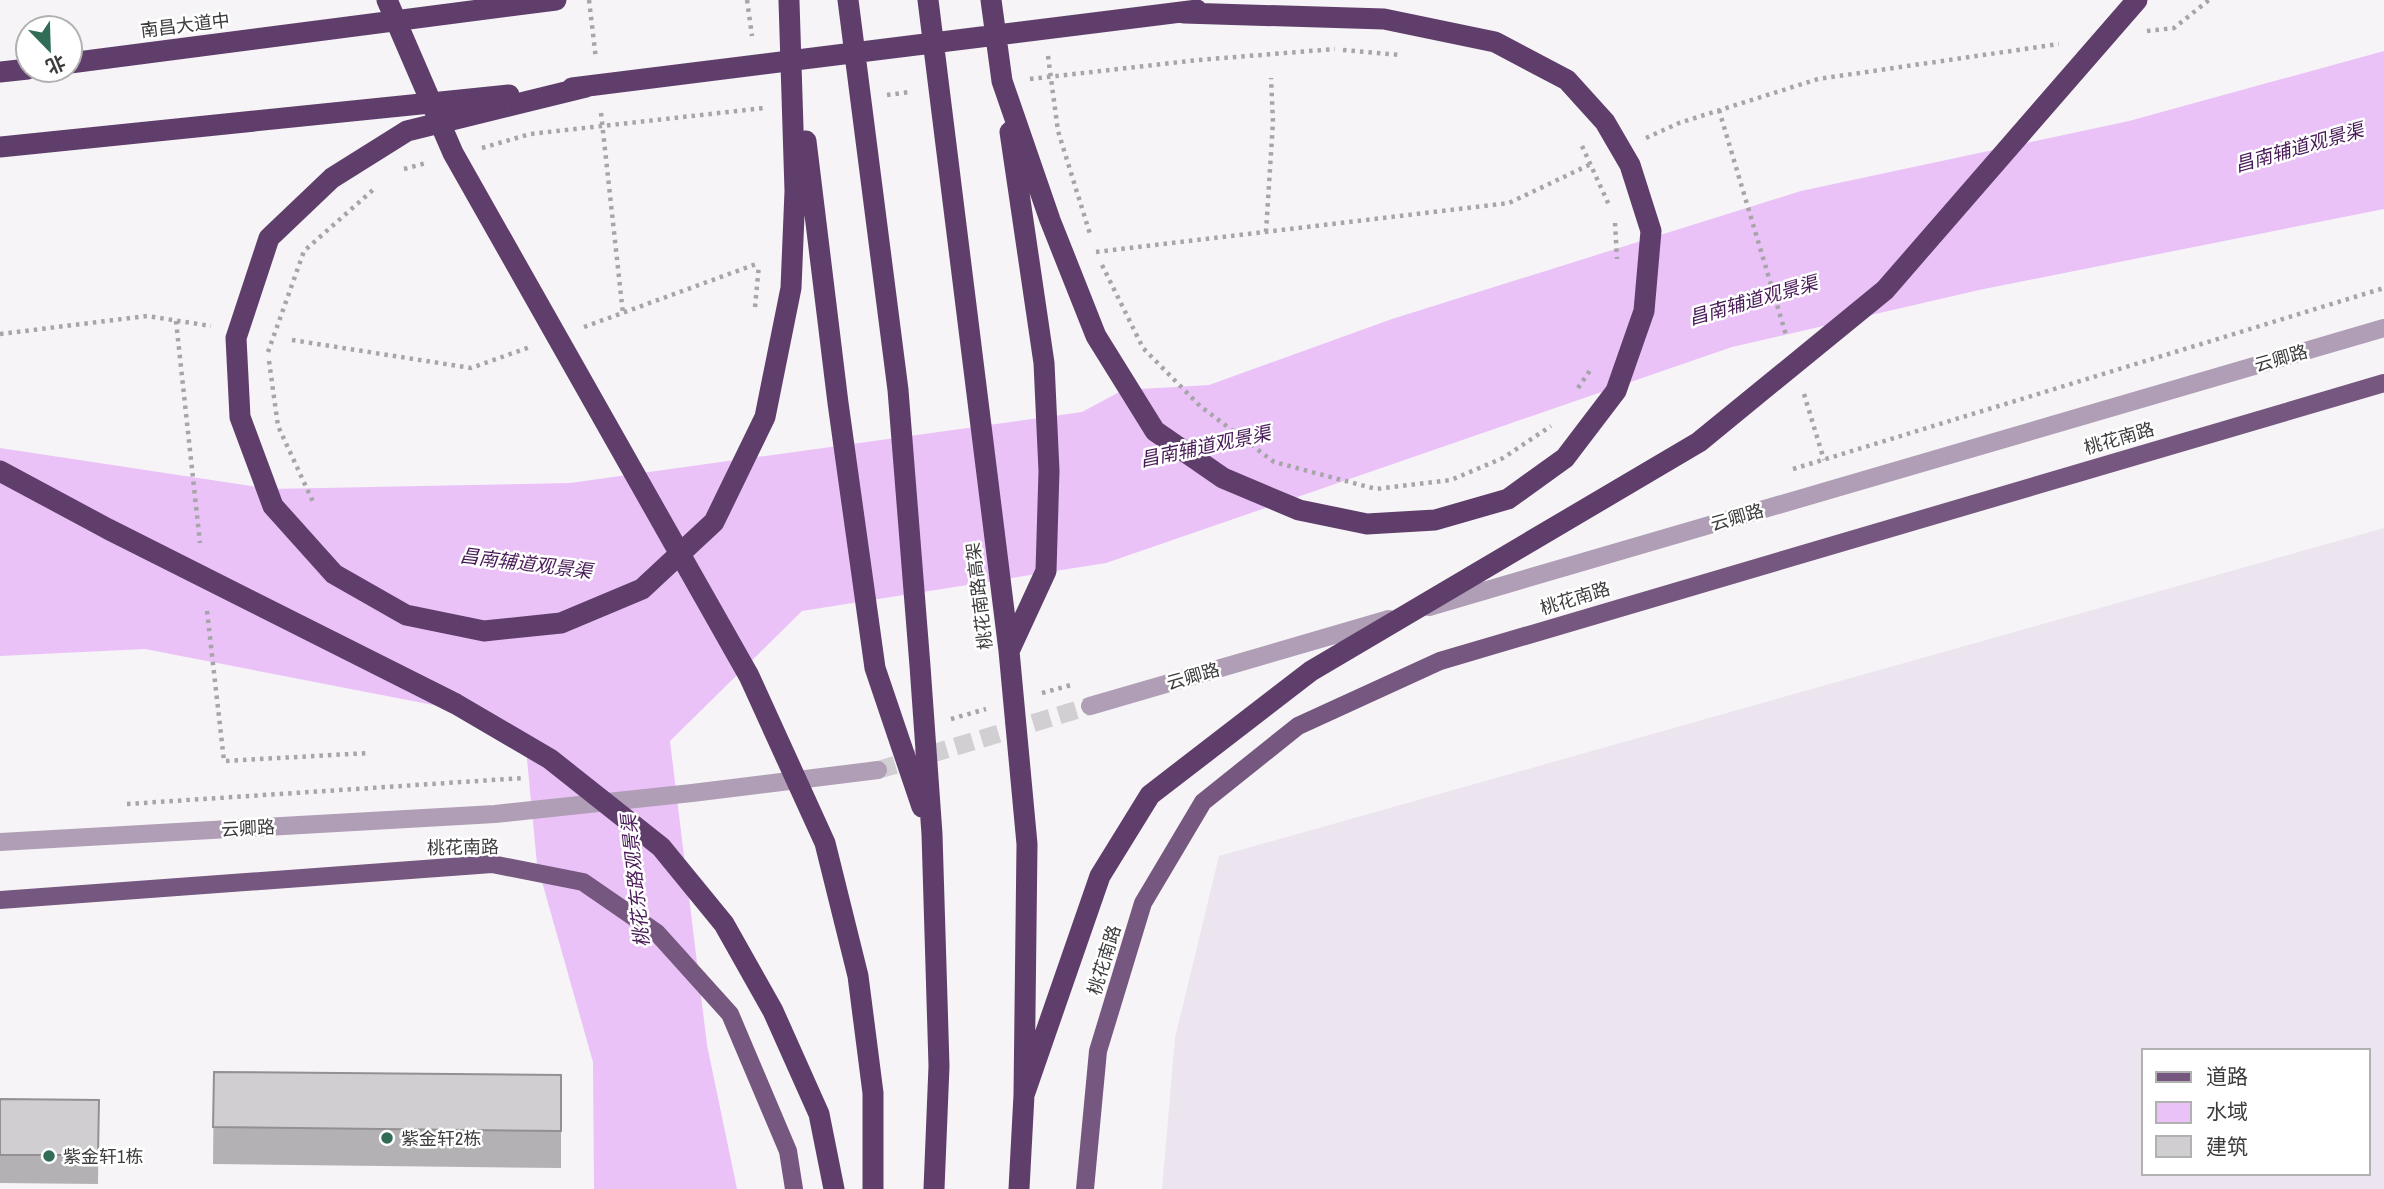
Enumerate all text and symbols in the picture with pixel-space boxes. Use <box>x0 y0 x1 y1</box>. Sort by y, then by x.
street label: 南昌大道中 <box>139 7 231 43</box>
north arrow <box>14 14 84 84</box>
text: 北 <box>42 49 69 80</box>
water label: 昌南辅道观景渠 <box>2231 115 2369 178</box>
water label: 昌南辅道观景渠 <box>1685 268 1823 331</box>
street label: 云卿路 <box>2252 339 2310 377</box>
street label: 桃花南路 <box>2081 416 2157 460</box>
water label: 昌南辅道观景渠 <box>1137 419 1276 473</box>
street label: 云卿路 <box>1708 498 1766 536</box>
street label: 桃花南路高架 <box>960 541 998 651</box>
water label: 昌南辅道观景渠 <box>458 542 597 584</box>
street label: 桃花南路 <box>1537 576 1613 620</box>
street label: 云卿路 <box>1164 657 1222 695</box>
water label: 桃花东路观景渠 <box>615 811 655 949</box>
street label: 云卿路 <box>220 814 276 842</box>
street label: 桃花南路 <box>427 834 499 860</box>
street label: 桃花南路 <box>1082 922 1126 998</box>
legend <box>2142 1049 2370 1175</box>
text: 道路 <box>2206 1062 2248 1091</box>
text: 水域 <box>2206 1097 2248 1126</box>
place label: 紫金轩2栋 <box>401 1126 481 1151</box>
marker: 紫金轩2栋 <box>379 1130 395 1146</box>
text: 建筑 <box>2206 1132 2248 1161</box>
place label: 紫金轩1栋 <box>63 1144 143 1169</box>
marker: 紫金轩1栋 <box>41 1148 57 1164</box>

